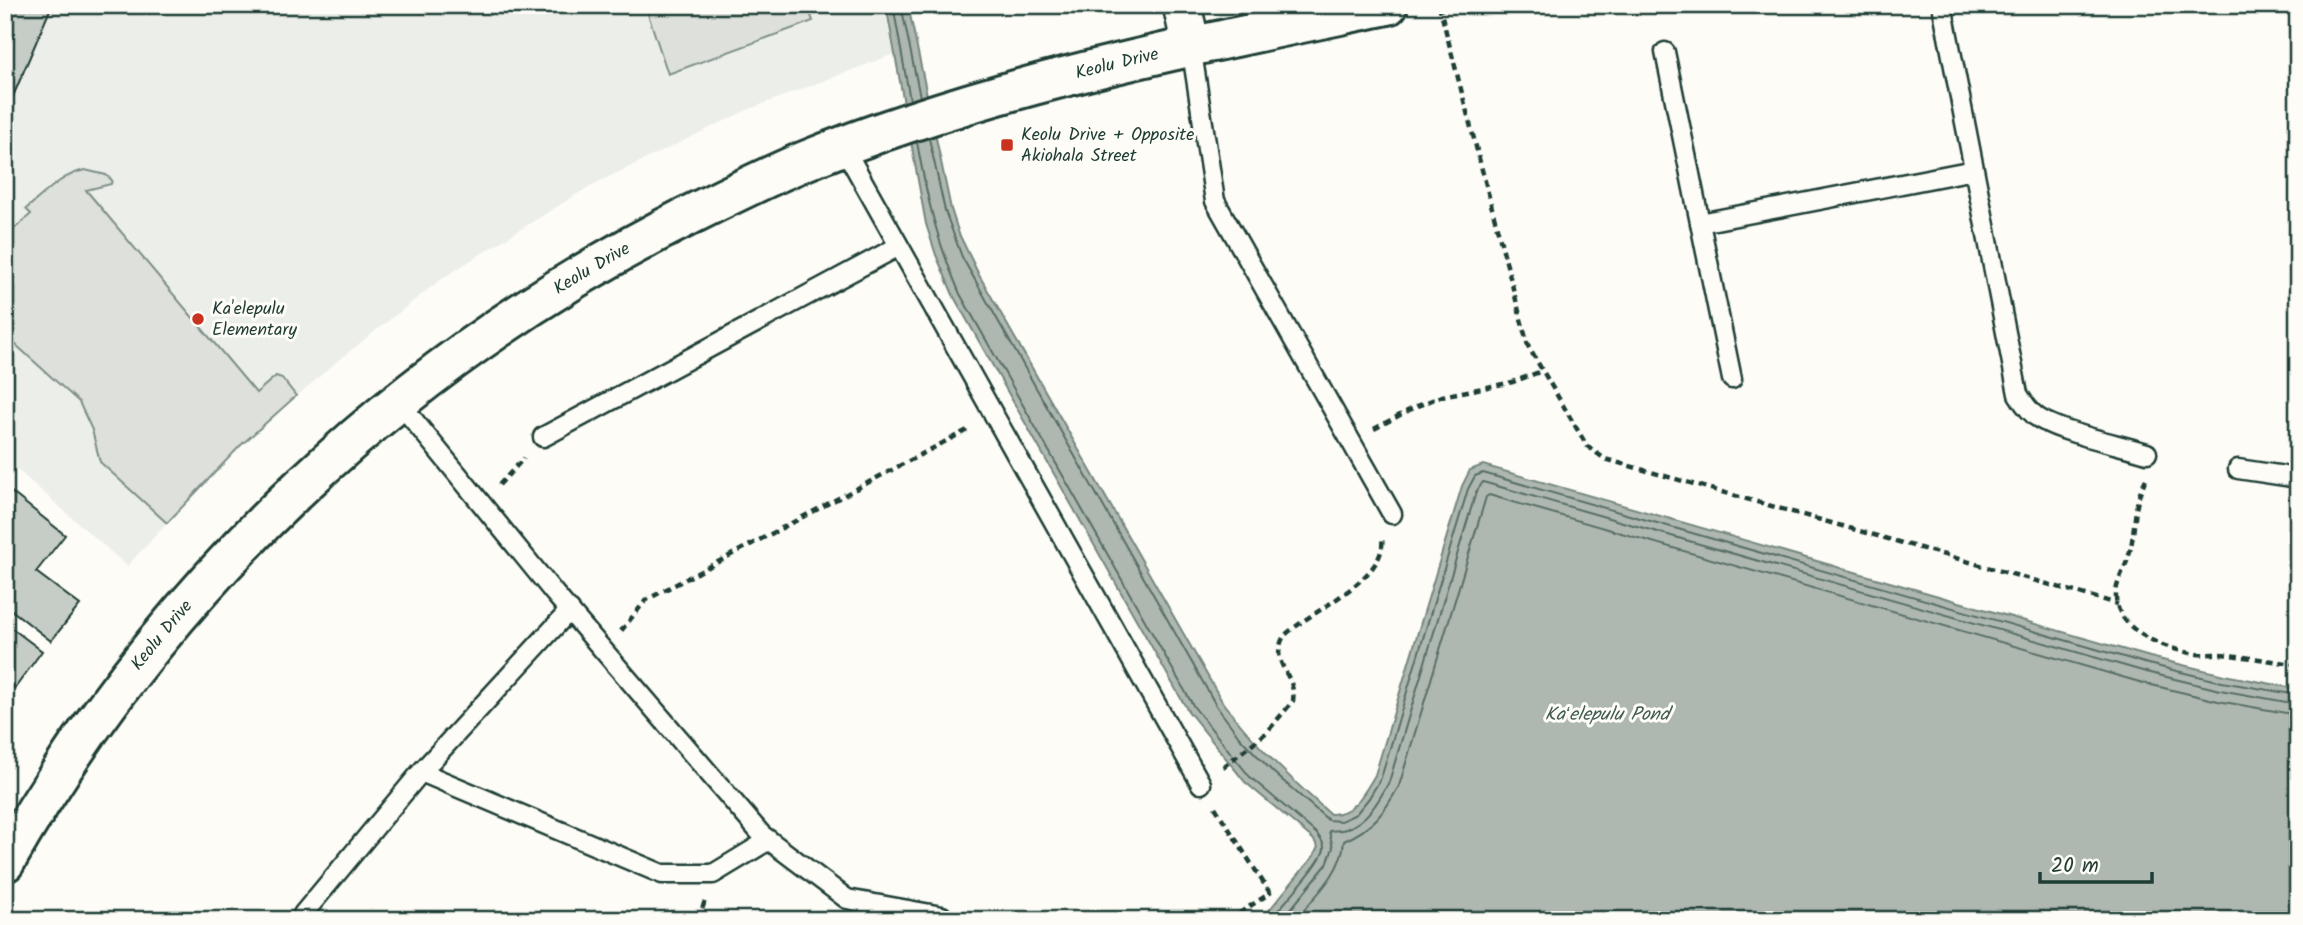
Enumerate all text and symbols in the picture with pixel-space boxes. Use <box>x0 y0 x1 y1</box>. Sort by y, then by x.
street label: Keolu Drive <box>1072 40 1161 88</box>
place label: Keolu Drive + Opposite Akiohala Street <box>1021 121 1194 171</box>
marker: Keolu Drive + Opposite Akiohala Street <box>999 137 1015 153</box>
street label: Keolu Drive <box>548 235 636 303</box>
place label: Ka'elepulu Elementary <box>212 295 297 345</box>
marker: Ka'elepulu Elementary <box>190 311 206 327</box>
street label: Keolu Drive <box>124 593 200 677</box>
water label: Kaʻelepulu Pond <box>1545 700 1674 730</box>
scale bar <box>2040 841 2152 885</box>
text: 20 m <box>2051 850 2099 883</box>

